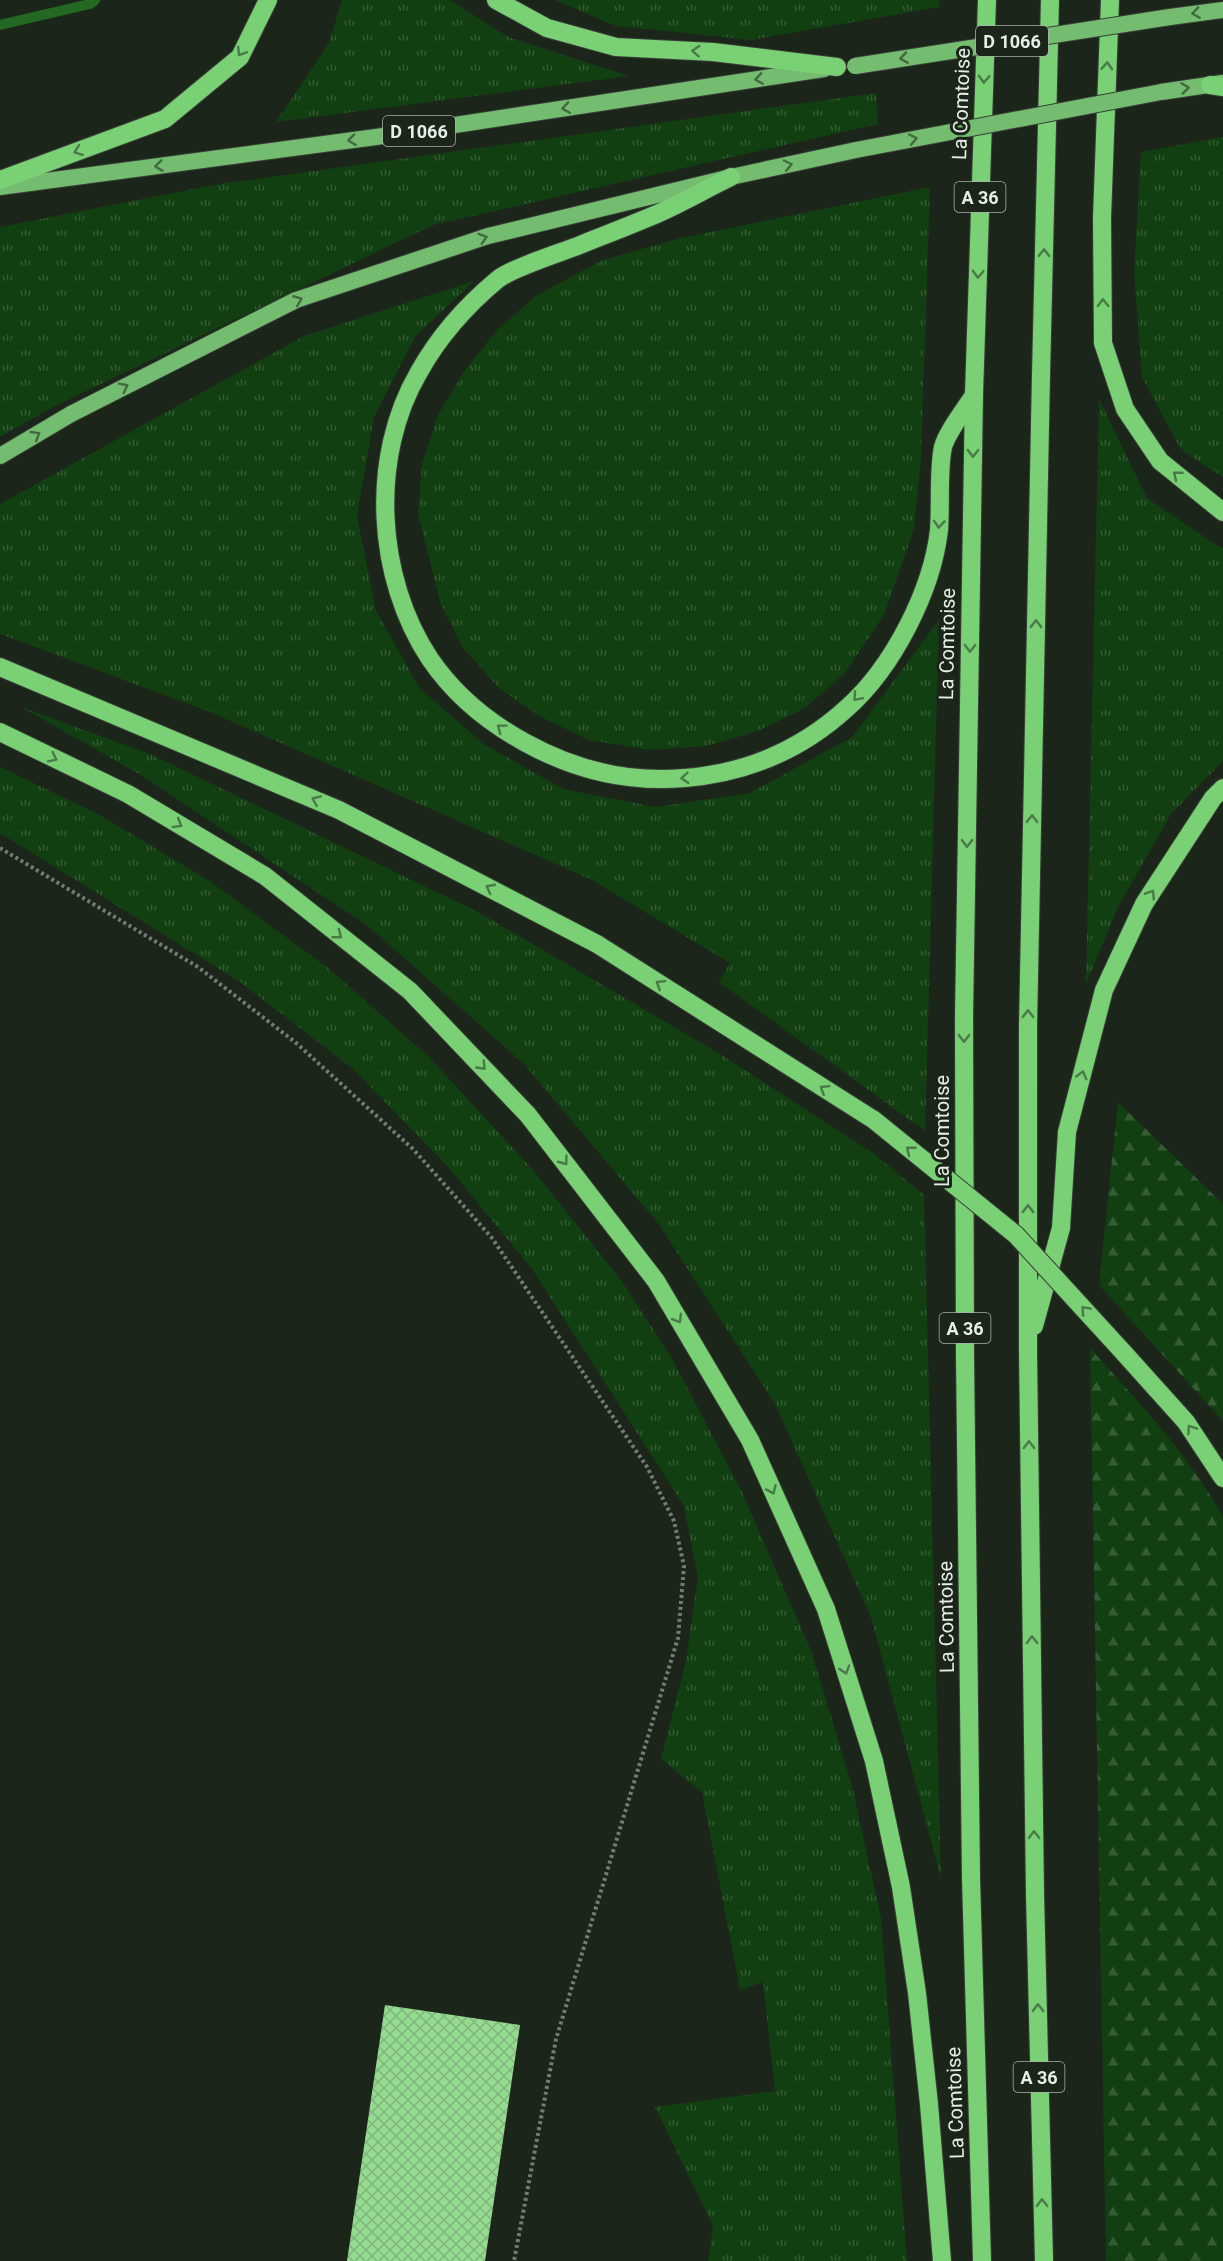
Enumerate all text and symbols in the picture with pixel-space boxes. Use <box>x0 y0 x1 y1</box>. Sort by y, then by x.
one-way arrow <box>1192 7 1201 19</box>
road number: D 1066 <box>976 26 1048 56</box>
one-way arrow <box>238 45 249 56</box>
one-way arrow <box>691 45 700 58</box>
street label: La Comtoise <box>947 48 975 160</box>
one-way arrow <box>900 51 910 64</box>
one-way arrow <box>1101 61 1114 70</box>
one-way arrow <box>754 72 763 84</box>
one-way arrow <box>978 75 990 84</box>
one-way arrow <box>1181 83 1190 95</box>
one-way arrow <box>561 102 571 114</box>
road number: D 1066 <box>383 116 455 146</box>
one-way arrow <box>908 133 918 146</box>
one-way arrow <box>348 134 357 146</box>
one-way arrow <box>73 144 84 157</box>
one-way arrow <box>154 159 164 171</box>
one-way arrow <box>783 159 793 172</box>
road number: A 36 <box>954 182 1006 212</box>
one-way arrow <box>477 233 488 246</box>
one-way arrow <box>1037 249 1050 258</box>
one-way arrow <box>971 270 984 279</box>
one-way arrow <box>292 295 303 307</box>
one-way arrow <box>1096 298 1109 307</box>
one-way arrow <box>117 383 128 395</box>
one-way arrow <box>30 431 40 442</box>
one-way arrow <box>967 448 979 457</box>
one-way arrow <box>1173 471 1184 482</box>
one-way arrow <box>933 520 946 529</box>
street label: La Comtoise <box>934 588 960 700</box>
one-way arrow <box>1030 619 1042 628</box>
one-way arrow <box>964 643 976 652</box>
one-way arrow <box>853 691 864 701</box>
one-way arrow <box>497 725 508 736</box>
one-way arrow <box>46 750 57 762</box>
one-way arrow <box>681 771 690 784</box>
one-way arrow <box>312 795 323 807</box>
one-way arrow <box>1026 814 1038 823</box>
one-way arrow <box>172 817 182 829</box>
one-way arrow <box>961 838 973 847</box>
one-way arrow <box>485 884 496 896</box>
one-way arrow <box>1144 890 1155 901</box>
one-way arrow <box>332 927 343 938</box>
one-way arrow <box>656 980 666 992</box>
one-way arrow <box>1022 1009 1034 1018</box>
one-way arrow <box>958 1033 970 1042</box>
one-way arrow <box>475 1060 486 1070</box>
one-way arrow <box>1074 1070 1087 1080</box>
street label: La Comtoise <box>930 1075 954 1187</box>
one-way arrow <box>820 1085 831 1096</box>
one-way arrow <box>906 1146 917 1157</box>
one-way arrow <box>557 1155 568 1166</box>
one-way arrow <box>1022 1204 1034 1213</box>
one-way arrow <box>1081 1306 1092 1317</box>
one-way arrow <box>671 1313 682 1323</box>
road number: A 36 <box>940 1313 990 1343</box>
one-way arrow <box>1186 1425 1198 1435</box>
one-way arrow <box>1023 1441 1035 1450</box>
one-way arrow <box>765 1483 777 1494</box>
street label: La Comtoise <box>933 1561 959 1673</box>
one-way arrow <box>1026 1636 1038 1645</box>
one-way arrow <box>838 1664 850 1675</box>
one-way arrow <box>1028 1831 1040 1840</box>
one-way arrow <box>1032 2003 1044 2012</box>
street label: La Comtoise <box>941 2047 969 2159</box>
road number: A 36 <box>1014 2062 1064 2092</box>
one-way arrow <box>1036 2198 1049 2207</box>

